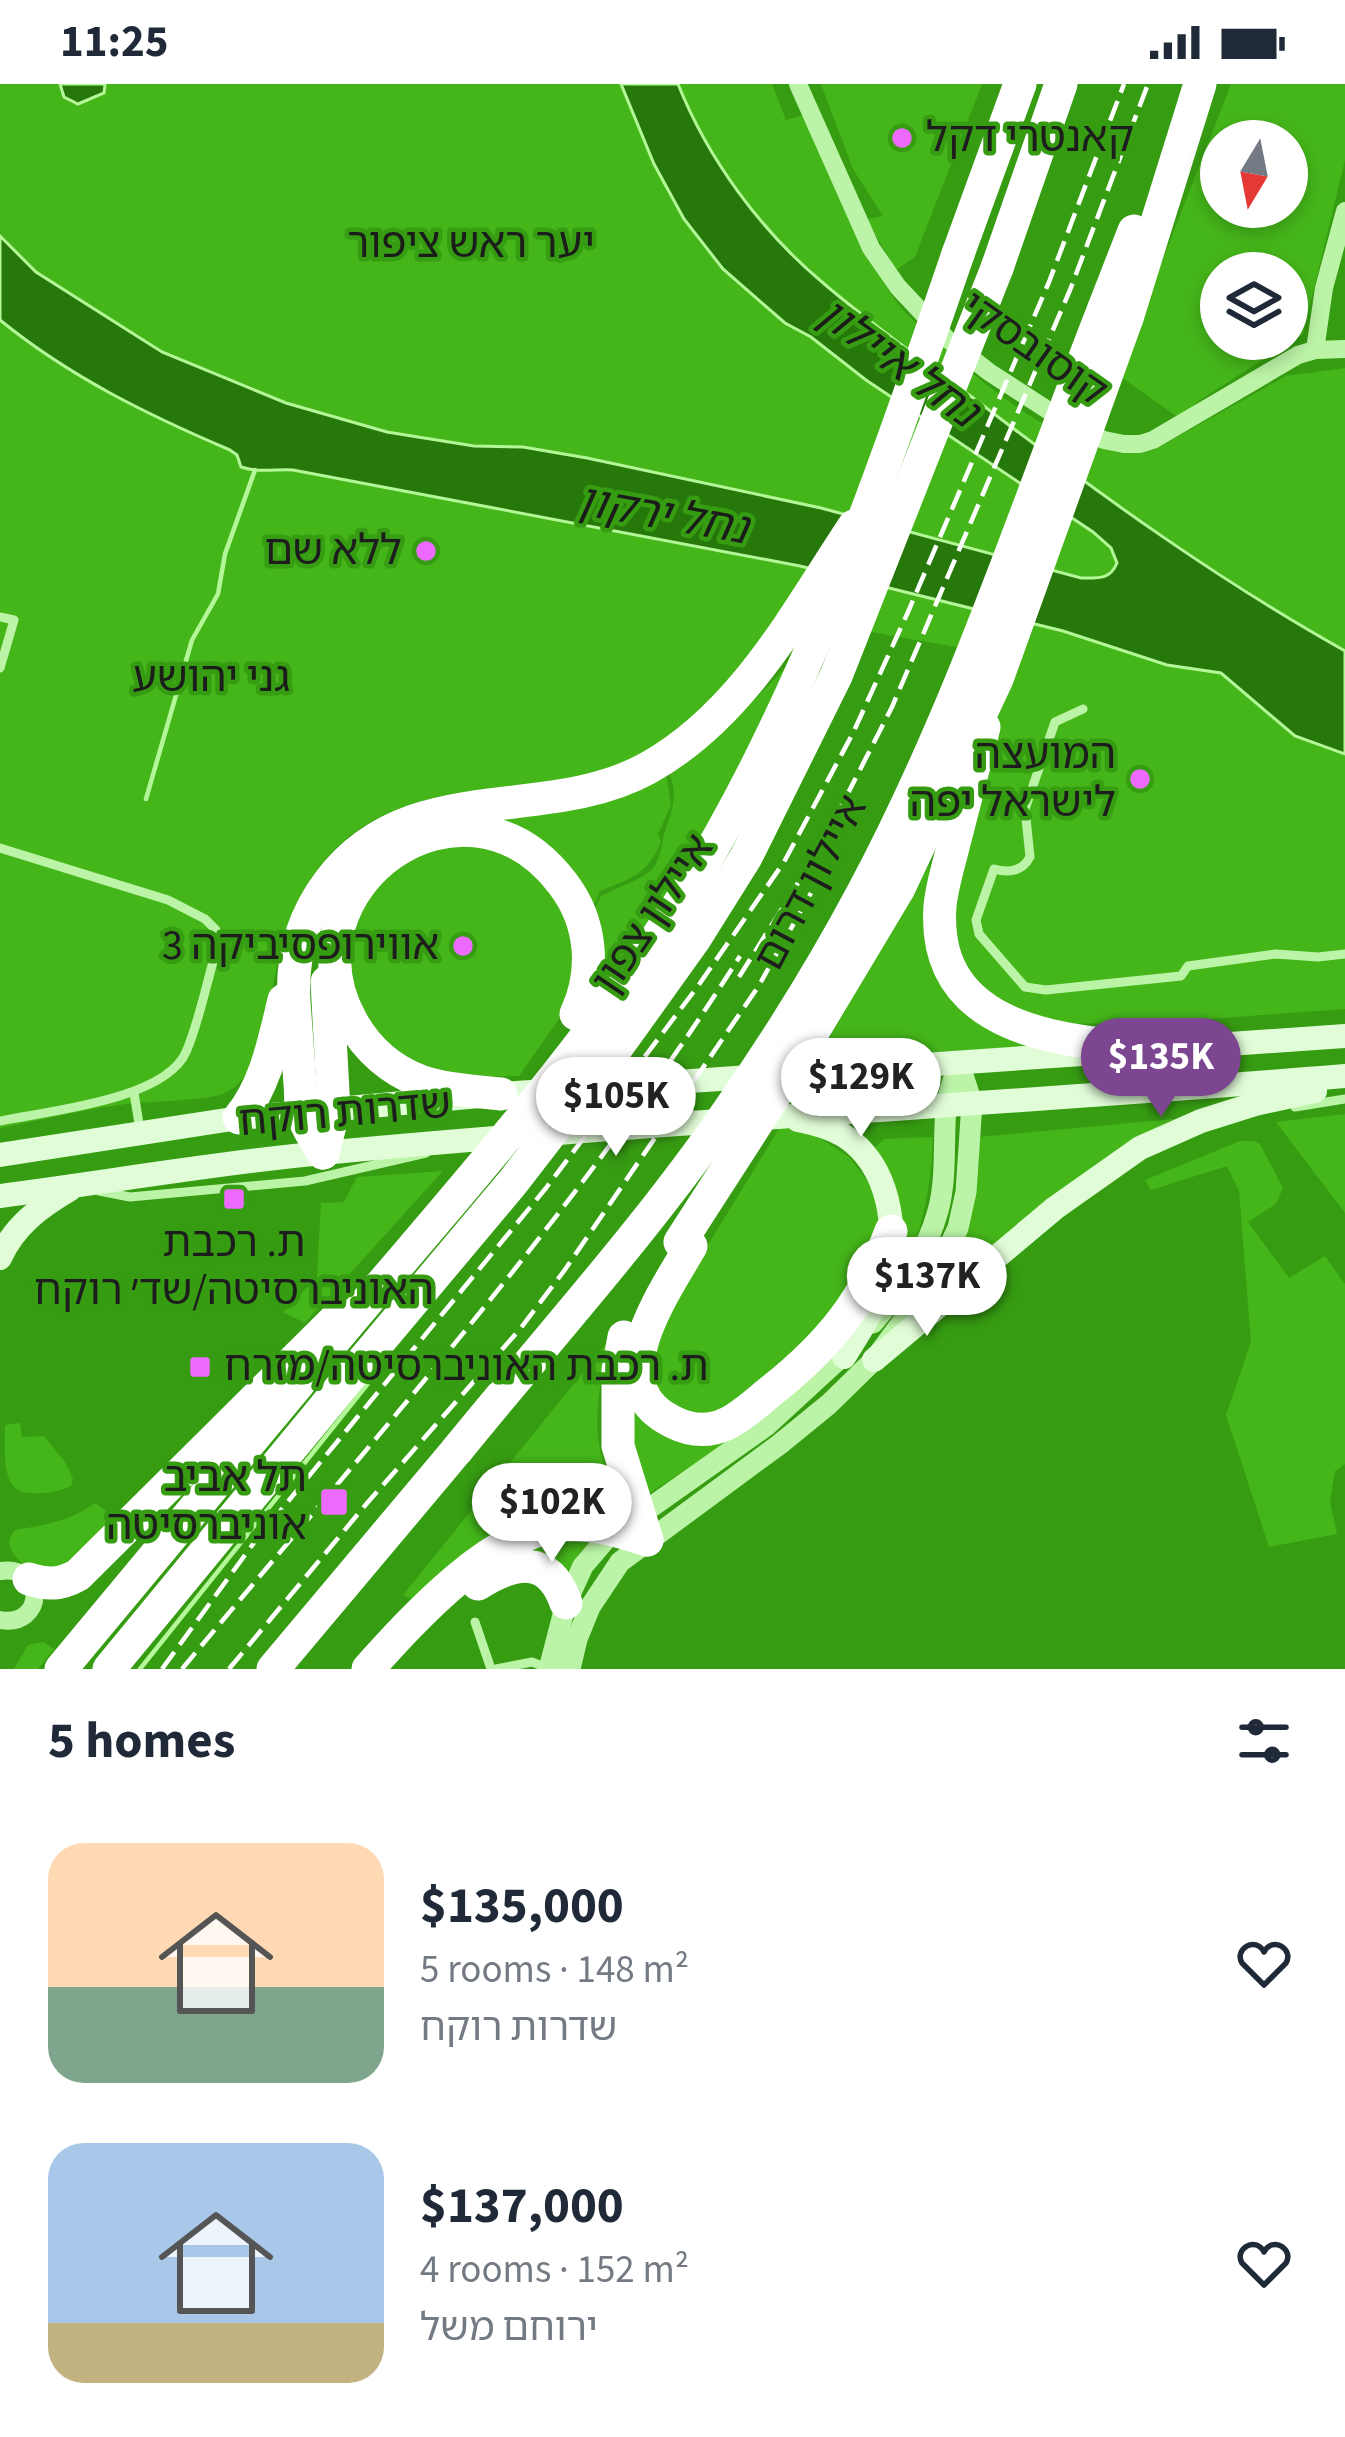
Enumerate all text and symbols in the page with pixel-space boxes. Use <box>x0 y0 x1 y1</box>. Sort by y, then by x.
text: 11:25 <box>60 10 169 74</box>
place label: קאנטרי דקל <box>926 108 1134 168</box>
north arrow <box>1200 120 1308 228</box>
map controls <box>1200 120 1308 360</box>
marker: קאנטרי דקל <box>889 125 915 151</box>
park label: יער ראש ציפור <box>347 214 595 274</box>
button: layers <box>1200 252 1308 360</box>
street label: קוסובסקי <box>949 277 1119 421</box>
water label: נחל איילון <box>804 283 994 445</box>
water label: נחל ירקון <box>573 469 756 562</box>
place label: ללא שם <box>264 521 402 581</box>
marker: ללא שם <box>413 538 439 564</box>
park label: גני יהושע <box>132 648 290 708</box>
place label: המועצה לישראל יפה <box>910 725 1116 833</box>
marker: המועצה לישראל יפה <box>1127 766 1153 792</box>
street label: איילון דרום <box>740 784 882 982</box>
street label: איילון צפון <box>577 822 729 1006</box>
place label: אווירופסיביקה 3 <box>162 916 439 976</box>
marker: אווירופסיביקה 3 <box>450 933 476 959</box>
pin: $135K <box>1077 1018 1245 1120</box>
text: $135K <box>1108 1029 1214 1085</box>
pin: $129K <box>777 1038 945 1140</box>
text: $129K <box>808 1049 914 1105</box>
pin: $105K <box>532 1057 700 1159</box>
text: $105K <box>563 1068 669 1124</box>
street label: שדרות רוקח <box>237 1074 453 1152</box>
marker: ת. רכבת האוניברסיטה/שד׳ רוקח <box>221 1186 247 1212</box>
place label: ת. רכבת האוניברסיטה/שד׳ רוקח <box>34 1213 434 1321</box>
pin: $137K <box>843 1237 1011 1339</box>
text: $137K <box>874 1248 980 1304</box>
place label: ת. רכבת האוניברסיטה/מזרח <box>224 1337 709 1397</box>
marker: ת. רכבת האוניברסיטה/מזרח <box>187 1354 213 1380</box>
place label: תל אביב אוניברסיטה <box>106 1448 307 1556</box>
pin: $102K <box>468 1463 636 1565</box>
text: $102K <box>499 1474 605 1530</box>
marker: תל אביב אוניברסיטה <box>318 1486 350 1518</box>
text: 5 homes <box>48 1705 235 1777</box>
icon: filters <box>1231 1708 1297 1774</box>
text: $135,000 <box>420 1870 624 1942</box>
icon: home <box>144 1891 288 2035</box>
icon: heart <box>1231 1930 1297 1996</box>
text: 5 rooms · 148 m² <box>420 1942 689 1998</box>
text: שדרות רוקח <box>420 2000 617 2056</box>
text: $137,000 <box>420 2170 624 2242</box>
icon: home <box>144 2191 288 2335</box>
icon: heart <box>1231 2230 1297 2296</box>
text: 4 rooms · 152 m² <box>420 2242 689 2298</box>
text: ירוחם משל <box>420 2300 598 2356</box>

